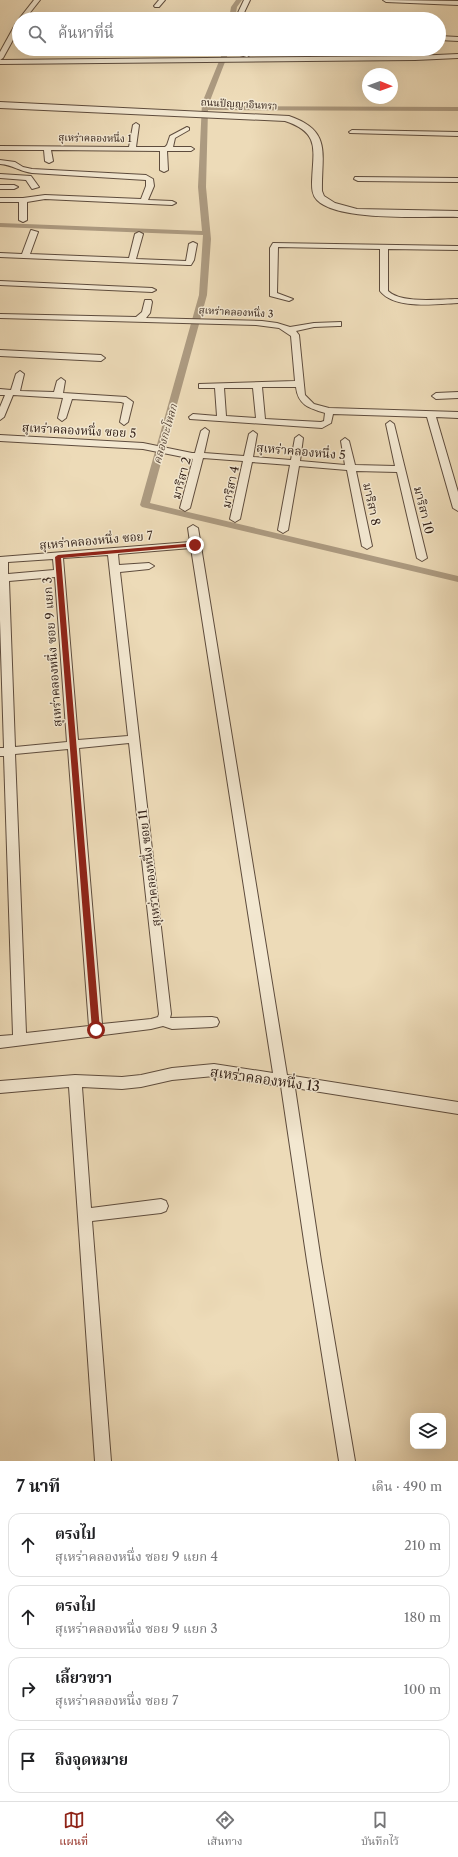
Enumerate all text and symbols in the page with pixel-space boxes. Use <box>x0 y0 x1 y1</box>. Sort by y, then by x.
search box <box>12 12 446 56</box>
icon: search <box>26 23 48 45</box>
text: ค้นหาที่นี่ <box>58 23 114 42</box>
north arrow <box>362 68 398 104</box>
street label: ถนนปัญญาอินทรา <box>200 95 278 113</box>
street label: สุเหร่าคลองหนึ่ง 1 <box>58 130 133 146</box>
street label: สุเหร่าคลองหนึ่ง 3 <box>198 303 274 321</box>
water label: คลองกะโหลก <box>149 402 180 466</box>
street label: สุเหร่าคลองหนึ่ง ซอย 5 <box>21 419 137 441</box>
street label: สุเหร่าคลองหนึ่ง 5 <box>256 439 346 463</box>
street label: มาริสา 2 <box>168 455 194 501</box>
street label: มาริสา 4 <box>218 464 242 510</box>
street label: มาริสา 8 <box>360 481 384 527</box>
street label: มาริสา 10 <box>411 484 437 536</box>
street label: สุเหร่าคลองหนึ่ง ซอย 7 <box>39 527 154 553</box>
route end <box>186 536 204 554</box>
street label: สุเหร่าคลองหนึ่ง ซอย 9 แยก 3 <box>38 576 66 728</box>
street label: สุเหร่าคลองหนึ่ง ซอย 11 <box>133 808 165 928</box>
route start <box>87 1021 105 1039</box>
street label: สุเหร่าคลองหนึ่ง 13 <box>209 1061 321 1096</box>
map controls <box>410 1413 446 1449</box>
button: layers <box>410 1413 446 1449</box>
text: 7 นาที <box>16 1476 60 1496</box>
text: เดิน · 490 m <box>371 1478 442 1494</box>
text: ตรงไป <box>55 1524 96 1543</box>
icon: ahead <box>17 1534 39 1556</box>
text: 210 m <box>404 1537 441 1553</box>
text: สุเหร่าคลองหนึ่ง ซอย 9 แยก 4 <box>55 1548 218 1564</box>
text: ตรงไป <box>55 1596 96 1615</box>
icon: ahead <box>17 1606 39 1628</box>
text: 180 m <box>404 1609 441 1625</box>
text: สุเหร่าคลองหนึ่ง ซอย 9 แยก 3 <box>55 1620 218 1636</box>
text: เลี้ยวขวา <box>55 1668 112 1687</box>
icon: right <box>17 1678 39 1700</box>
text: 100 m <box>403 1681 441 1697</box>
text: สุเหร่าคลองหนึ่ง ซอย 7 <box>55 1692 178 1708</box>
icon: arrive <box>17 1750 39 1772</box>
text: ถึงจุดหมาย <box>55 1750 128 1769</box>
tab: แผนที่ <box>59 1809 88 1851</box>
tab: เส้นทาง <box>207 1809 243 1851</box>
tab: บันทึกไว้ <box>361 1809 399 1851</box>

